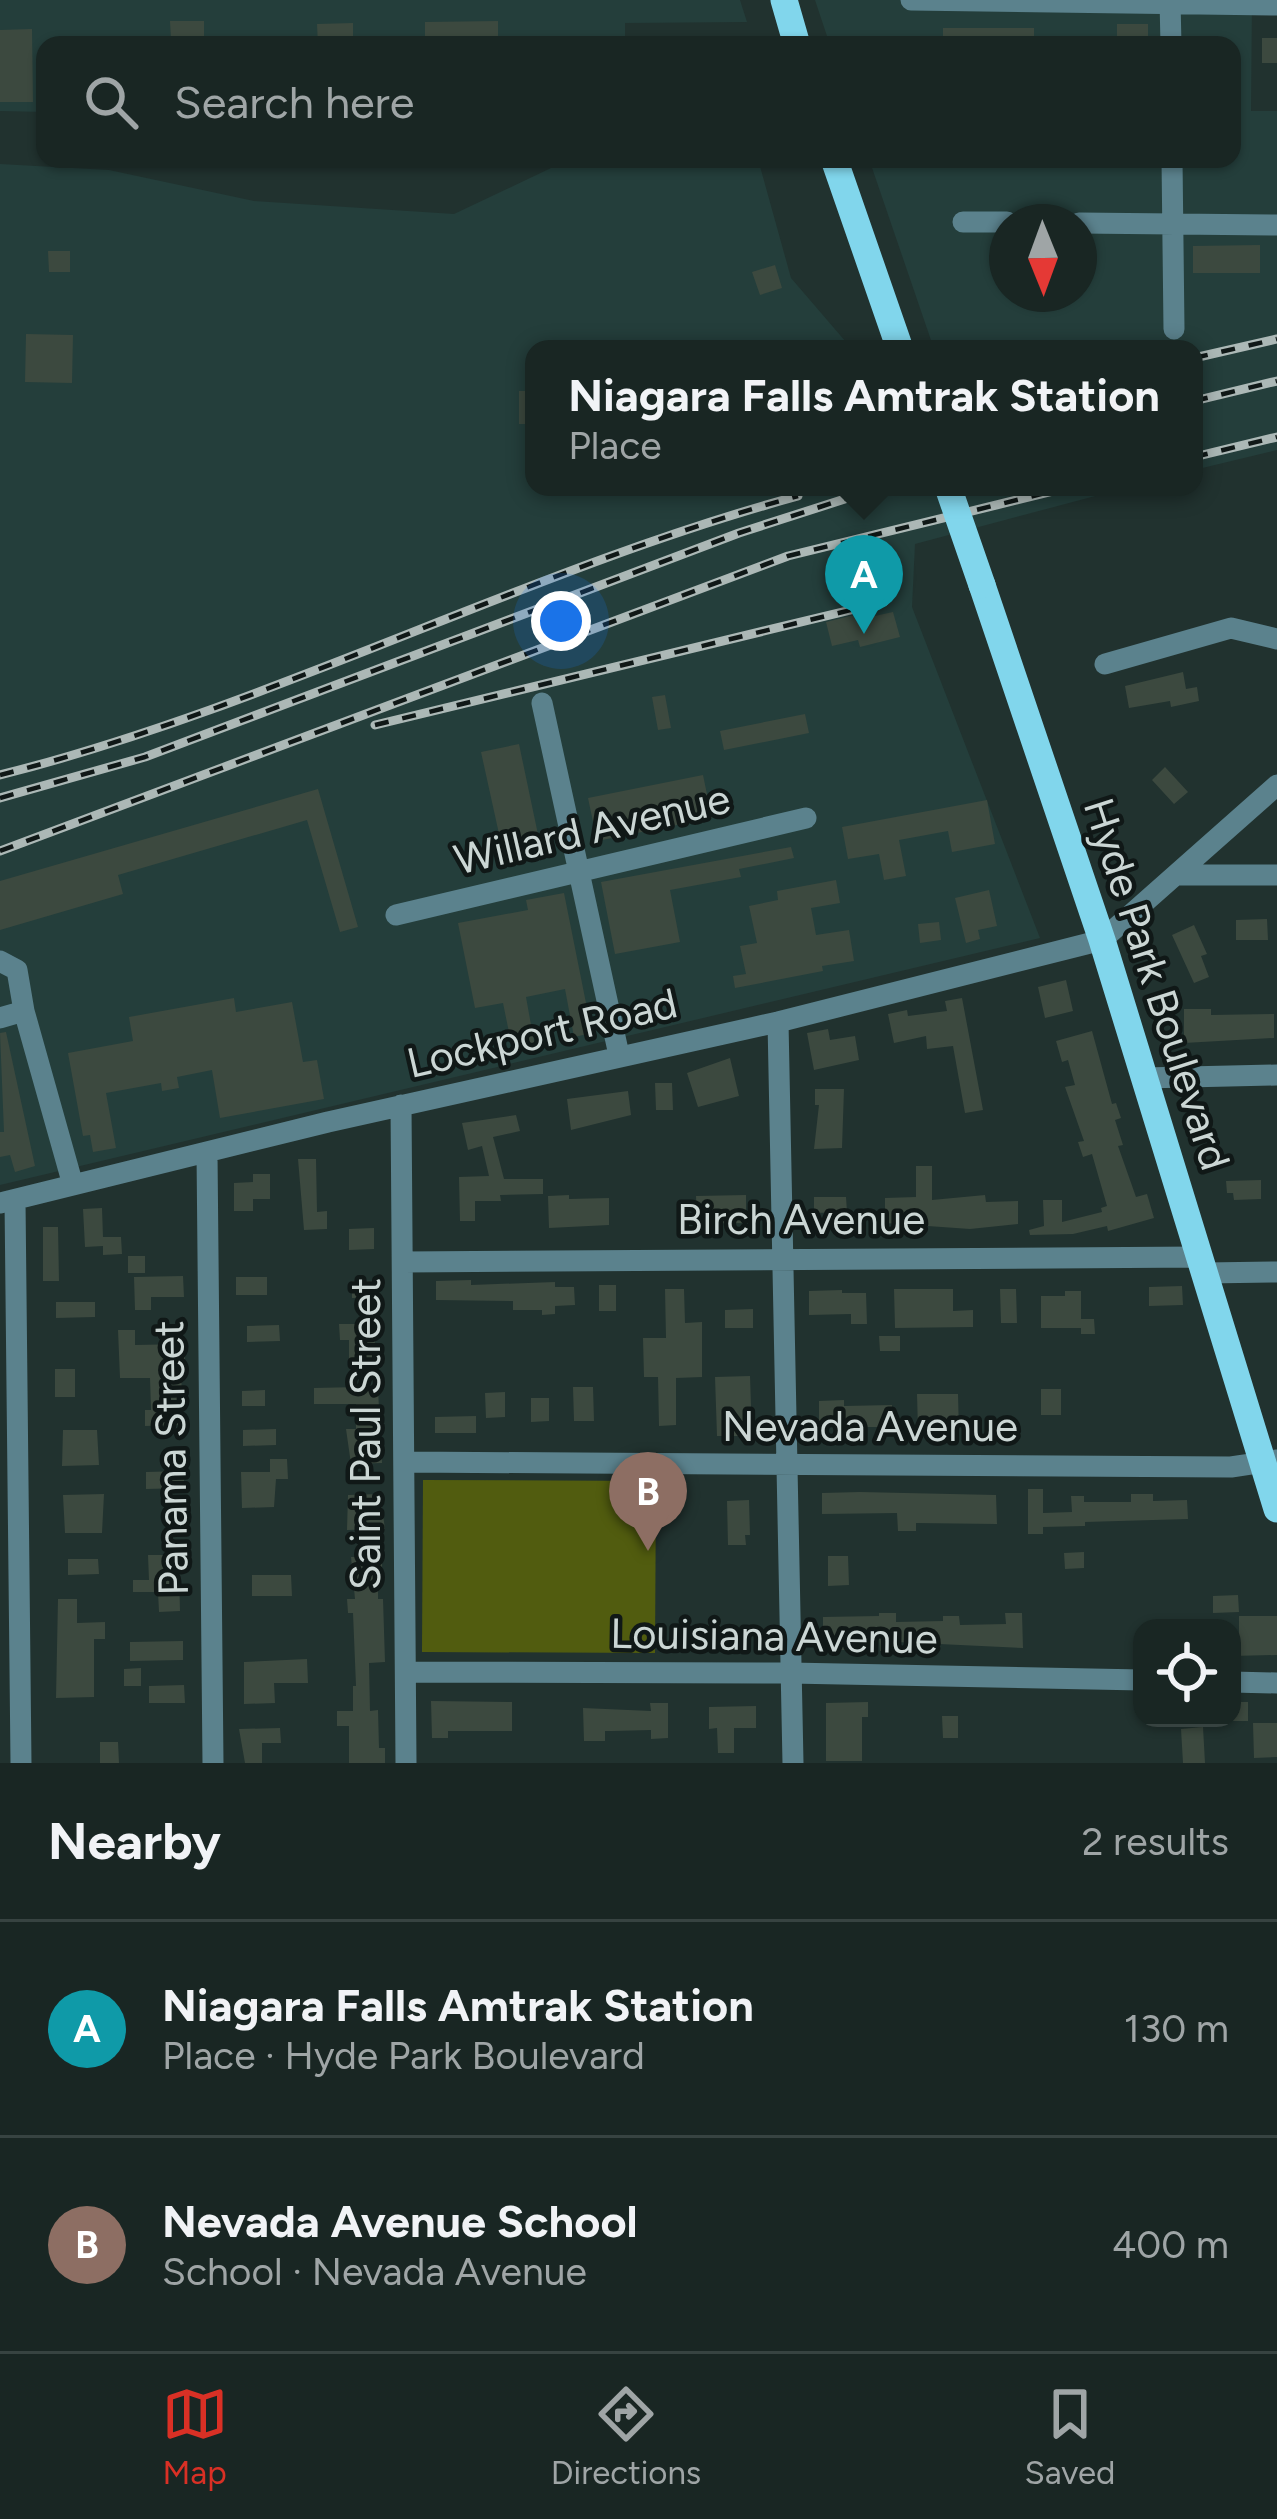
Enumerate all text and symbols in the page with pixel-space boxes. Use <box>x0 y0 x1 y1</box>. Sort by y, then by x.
search box <box>36 36 1241 168</box>
icon: search <box>78 69 144 135</box>
text: Search here <box>174 75 414 129</box>
north arrow <box>989 204 1097 312</box>
popup <box>525 340 1203 496</box>
text: Niagara Falls Amtrak Station <box>568 368 1160 422</box>
text: Place <box>568 422 662 469</box>
pin: A <box>825 535 903 634</box>
your location <box>531 591 591 651</box>
street label: Willard Avenue <box>449 773 735 885</box>
street label: Hyde Park Boulevard <box>1073 792 1241 1176</box>
street label: Lockport Road <box>402 977 682 1089</box>
street label: Birch Avenue <box>677 1194 925 1245</box>
street label: Saint Paul Street <box>340 1278 391 1590</box>
street label: Panama Street <box>143 1320 199 1596</box>
street label: Nevada Avenue <box>722 1401 1018 1452</box>
pin: B <box>609 1452 687 1551</box>
street label: Louisiana Avenue <box>610 1608 938 1664</box>
map controls <box>1133 1619 1241 1727</box>
button: locate <box>1133 1619 1241 1727</box>
text: Nearby <box>48 1811 221 1872</box>
text: 2 results <box>1082 1818 1229 1865</box>
text: Niagara Falls Amtrak Station <box>162 1978 754 2032</box>
text: A <box>73 2005 101 2052</box>
text: 130 m <box>1124 2005 1229 2052</box>
text: Place · Hyde Park Boulevard <box>162 2032 645 2079</box>
text: Nevada Avenue School <box>162 2194 638 2248</box>
text: B <box>75 2221 99 2268</box>
text: 400 m <box>1112 2221 1229 2268</box>
text: School · Nevada Avenue <box>162 2248 587 2295</box>
tab: Map <box>162 2381 228 2492</box>
tab: Directions <box>551 2381 701 2492</box>
tab: Saved <box>1024 2381 1115 2492</box>

